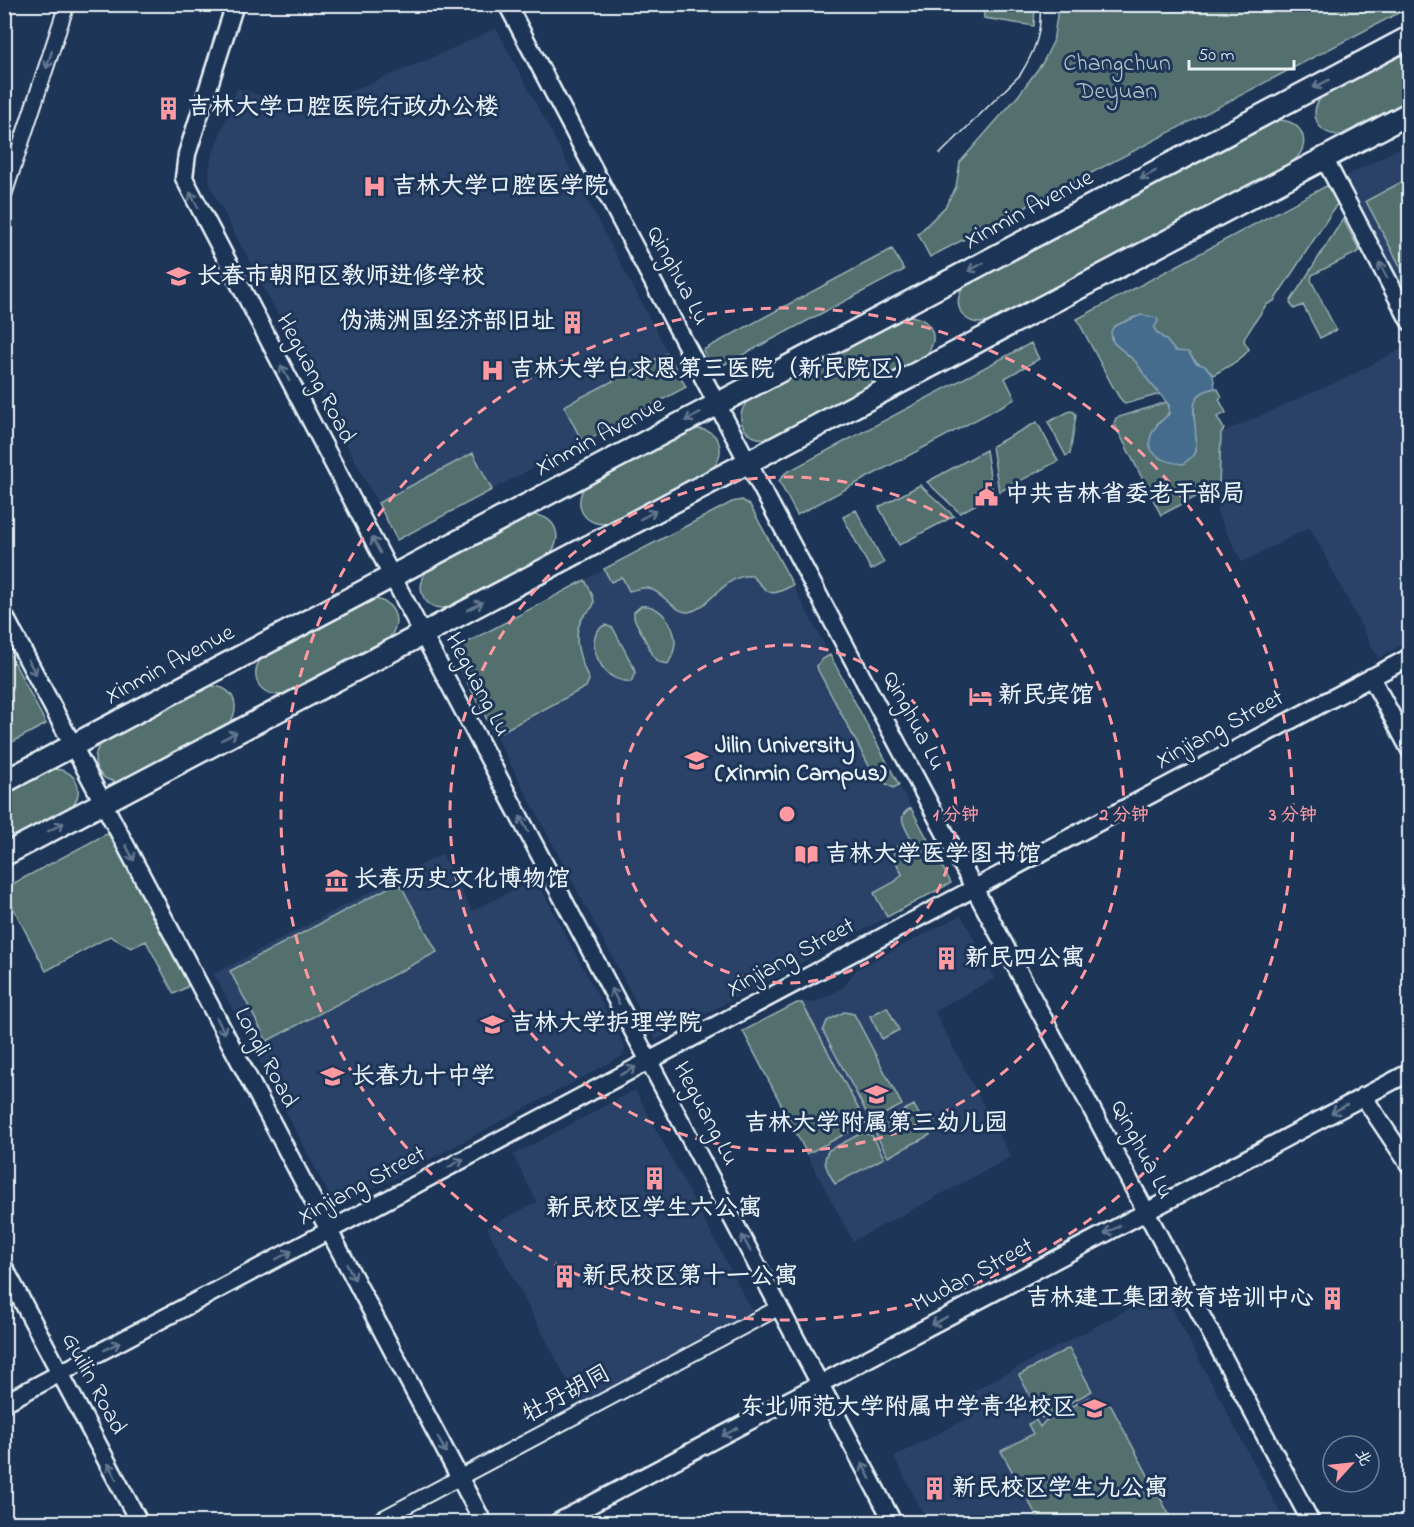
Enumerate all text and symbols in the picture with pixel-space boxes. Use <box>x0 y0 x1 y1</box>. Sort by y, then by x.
scale bar <box>1189 33 1294 71</box>
text: 50 m <box>1198 43 1235 69</box>
park label: Changchun Deyuan <box>1063 47 1171 111</box>
one-way arrow <box>43 50 54 69</box>
one-way arrow <box>1312 79 1330 90</box>
place label: 吉林大学口腔医院行政办公楼 <box>187 91 499 126</box>
building icon: 吉林大学口腔医院行政办公楼 <box>156 95 182 121</box>
street label: Xinmin Avenue <box>958 161 1100 259</box>
place label: 吉林大学口腔医学院 <box>392 170 608 205</box>
one-way arrow <box>1140 170 1158 181</box>
hospital icon: 吉林大学口腔医学院 <box>361 174 387 200</box>
one-way arrow <box>188 192 200 209</box>
street label: Qinghua Lu <box>636 220 718 332</box>
place label: 长春市朝阳区教师进修学校 <box>197 260 485 295</box>
one-way arrow <box>967 261 985 273</box>
one-way arrow <box>1376 262 1388 280</box>
school or university icon: 长春市朝阳区教师进修学校 <box>166 264 192 290</box>
place label: 伪满洲国经济部旧址 <box>339 305 555 340</box>
street label: Heguang Road <box>266 308 364 451</box>
building icon: 伪满洲国经济部旧址 <box>560 309 586 335</box>
place label: 吉林大学白求恩第三医院（新民院区） <box>510 353 918 388</box>
hospital icon: 吉林大学白求恩第三医院（新民院区） <box>479 357 505 383</box>
one-way arrow <box>279 364 290 382</box>
street label: Xinmin Avenue <box>529 388 671 486</box>
one-way arrow <box>684 412 702 423</box>
place label: 中共吉林省委老干部局 <box>1005 478 1245 513</box>
public building icon: 中共吉林省委老干部局 <box>974 482 1000 508</box>
one-way arrow <box>638 509 656 520</box>
one-way arrow <box>370 537 382 554</box>
one-way arrow <box>466 600 484 611</box>
street label: Xinmin Avenue <box>99 616 241 714</box>
street label: Heguang Lu <box>435 627 519 743</box>
one-way arrow <box>26 657 38 675</box>
street label: Qinghua Lu <box>872 665 954 777</box>
place label: 新民宾馆 <box>998 679 1094 714</box>
street label: Xinjiang Street <box>1149 681 1291 779</box>
hotel icon: 新民宾馆 <box>967 683 993 709</box>
place label: Jilin University (Xinmin Campus) <box>715 729 887 792</box>
one-way arrow <box>219 730 237 742</box>
school or university icon: Jilin University (Xinmin Campus) <box>684 747 710 773</box>
text: 1 分钟 <box>933 803 979 829</box>
text: 2 分钟 <box>1098 803 1149 829</box>
text: 3 分钟 <box>1268 803 1317 829</box>
centre of rings <box>777 804 797 824</box>
one-way arrow <box>518 815 529 833</box>
one-way arrow <box>47 821 65 833</box>
place label: 吉林大学医学图书馆 <box>825 838 1041 873</box>
library icon: 吉林大学医学图书馆 <box>794 842 820 868</box>
one-way arrow <box>124 844 136 861</box>
place label: 长春历史文化博物馆 <box>354 863 570 898</box>
museum icon: 长春历史文化博物馆 <box>323 867 349 893</box>
street label: Xinjiang Street <box>720 909 862 1007</box>
place label: 新民四公寓 <box>965 942 1085 977</box>
building icon: 新民四公寓 <box>934 946 960 972</box>
one-way arrow <box>609 988 621 1005</box>
street label: Longli Road <box>224 1001 306 1115</box>
place label: 吉林大学护理学院 <box>510 1007 702 1042</box>
school or university icon: 吉林大学护理学院 <box>479 1011 505 1037</box>
one-way arrow <box>216 1016 227 1034</box>
street label: Heguang Lu <box>663 1056 747 1172</box>
place label: 长春九十中学 <box>351 1060 495 1095</box>
school or university icon: 长春九十中学 <box>320 1064 346 1090</box>
one-way arrow <box>619 1065 637 1077</box>
school or university icon: 吉林大学附属第三幼儿园 <box>863 1081 889 1107</box>
street label: Qinghua Lu <box>1100 1094 1182 1206</box>
one-way arrow <box>1331 1104 1349 1115</box>
place label: 吉林大学附属第三幼儿园 <box>744 1107 1008 1142</box>
street label: Xinjiang Street <box>291 1137 433 1235</box>
one-way arrow <box>447 1157 464 1169</box>
building icon: 新民校区学生六公寓 <box>641 1166 667 1192</box>
place label: 新民校区学生六公寓 <box>546 1192 762 1227</box>
one-way arrow <box>1103 1225 1121 1237</box>
street label: Mudan Street <box>906 1229 1040 1323</box>
one-way arrow <box>740 1234 751 1252</box>
one-way arrow <box>275 1249 292 1261</box>
place label: 新民校区第十一公寓 <box>582 1260 798 1295</box>
one-way arrow <box>346 1263 357 1281</box>
building icon: 新民校区第十一公寓 <box>551 1264 577 1290</box>
place label: 吉林建工集团教育培训中心 <box>1026 1282 1314 1317</box>
building icon: 吉林建工集团教育培训中心 <box>1319 1286 1345 1312</box>
one-way arrow <box>931 1316 949 1327</box>
street label: Guilin Road <box>51 1327 135 1442</box>
one-way arrow <box>103 1340 120 1352</box>
street label: 牡丹胡同 <box>516 1357 618 1433</box>
place label: 东北师范大学附属中学青华校区 <box>740 1391 1076 1426</box>
school or university icon: 东北师范大学附属中学青华校区 <box>1081 1395 1107 1421</box>
one-way arrow <box>721 1427 739 1438</box>
north arrow <box>1321 1434 1381 1494</box>
one-way arrow <box>436 1436 448 1453</box>
text: 北 <box>1348 1446 1377 1471</box>
one-way arrow <box>106 1462 117 1480</box>
one-way arrow <box>860 1462 871 1480</box>
place label: 新民校区学生九公寓 <box>952 1472 1168 1507</box>
building icon: 新民校区学生九公寓 <box>921 1476 947 1502</box>

